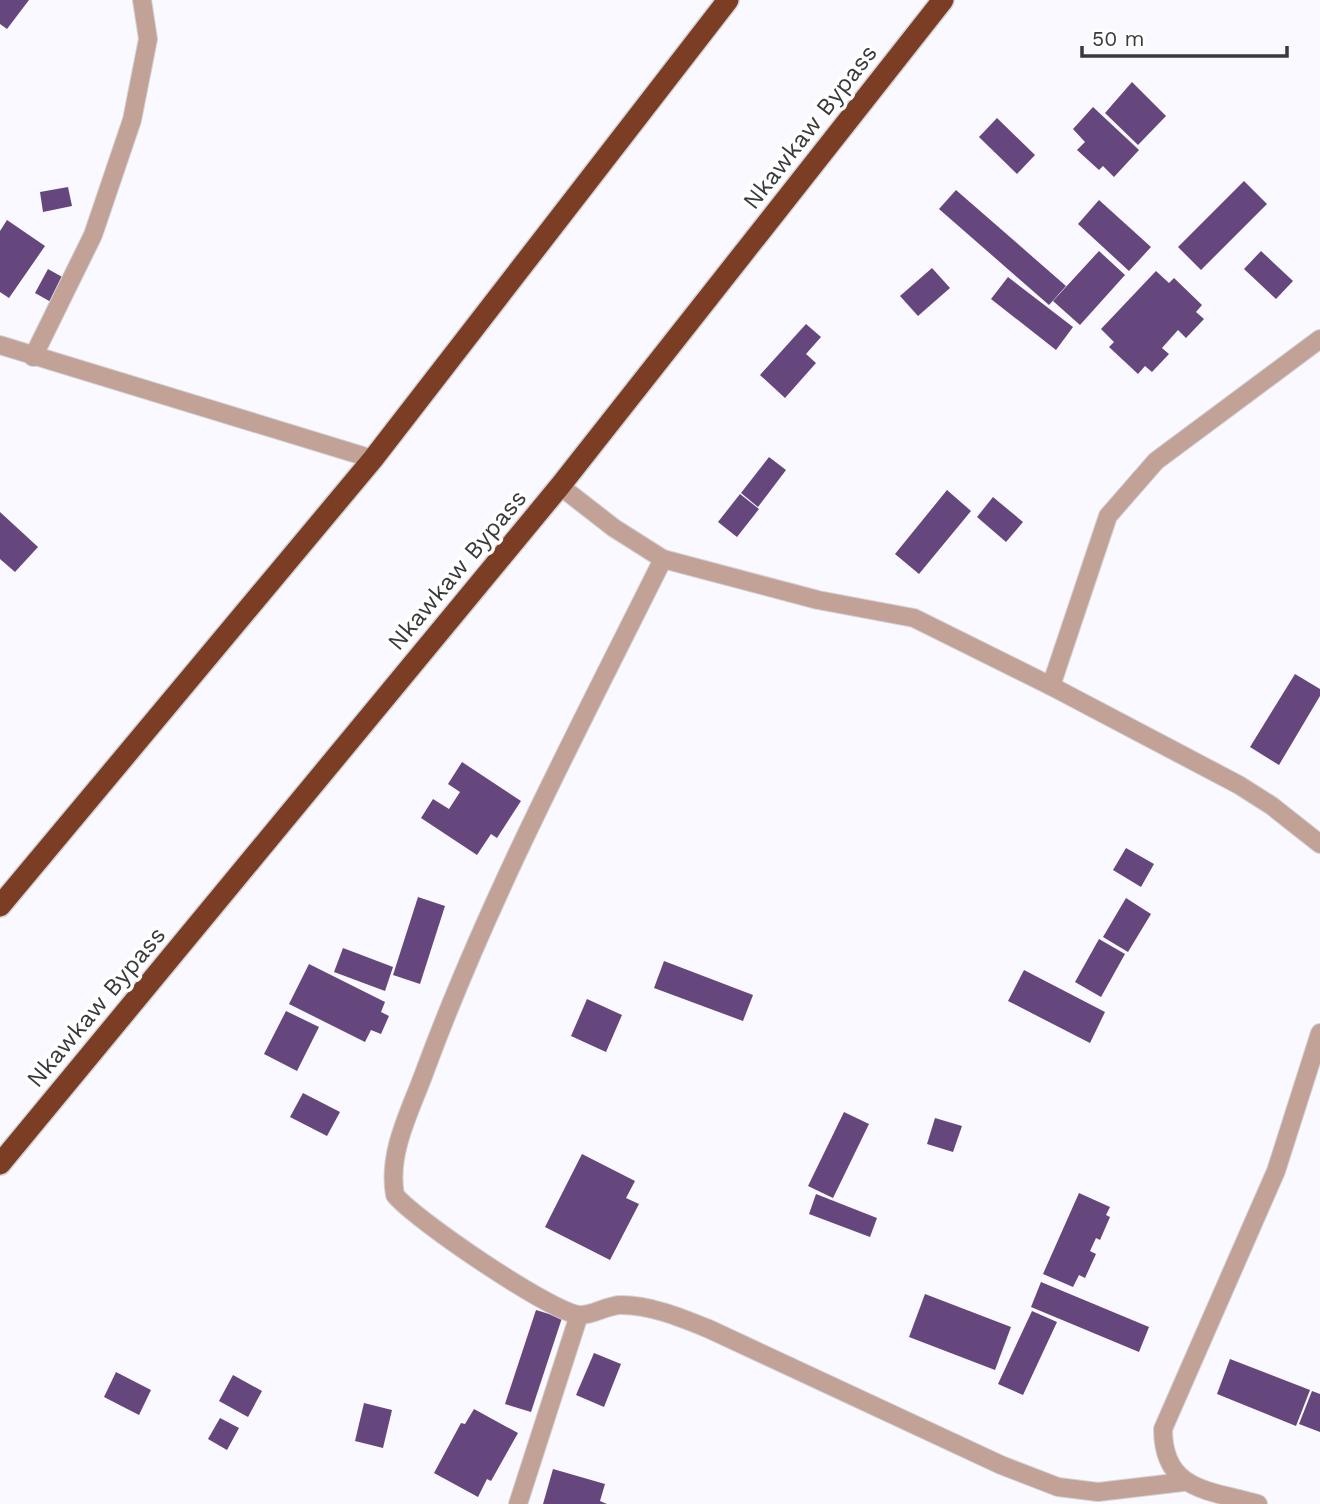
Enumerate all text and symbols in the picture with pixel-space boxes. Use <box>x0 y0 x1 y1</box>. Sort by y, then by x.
scale bar <box>1082 14 1287 58</box>
text: 50 m <box>1092 26 1144 51</box>
street label: Nkawkaw Bypass <box>737 39 883 215</box>
street label: Nkawkaw Bypass <box>382 484 532 656</box>
street label: Nkawkaw Bypass <box>21 921 171 1093</box>

